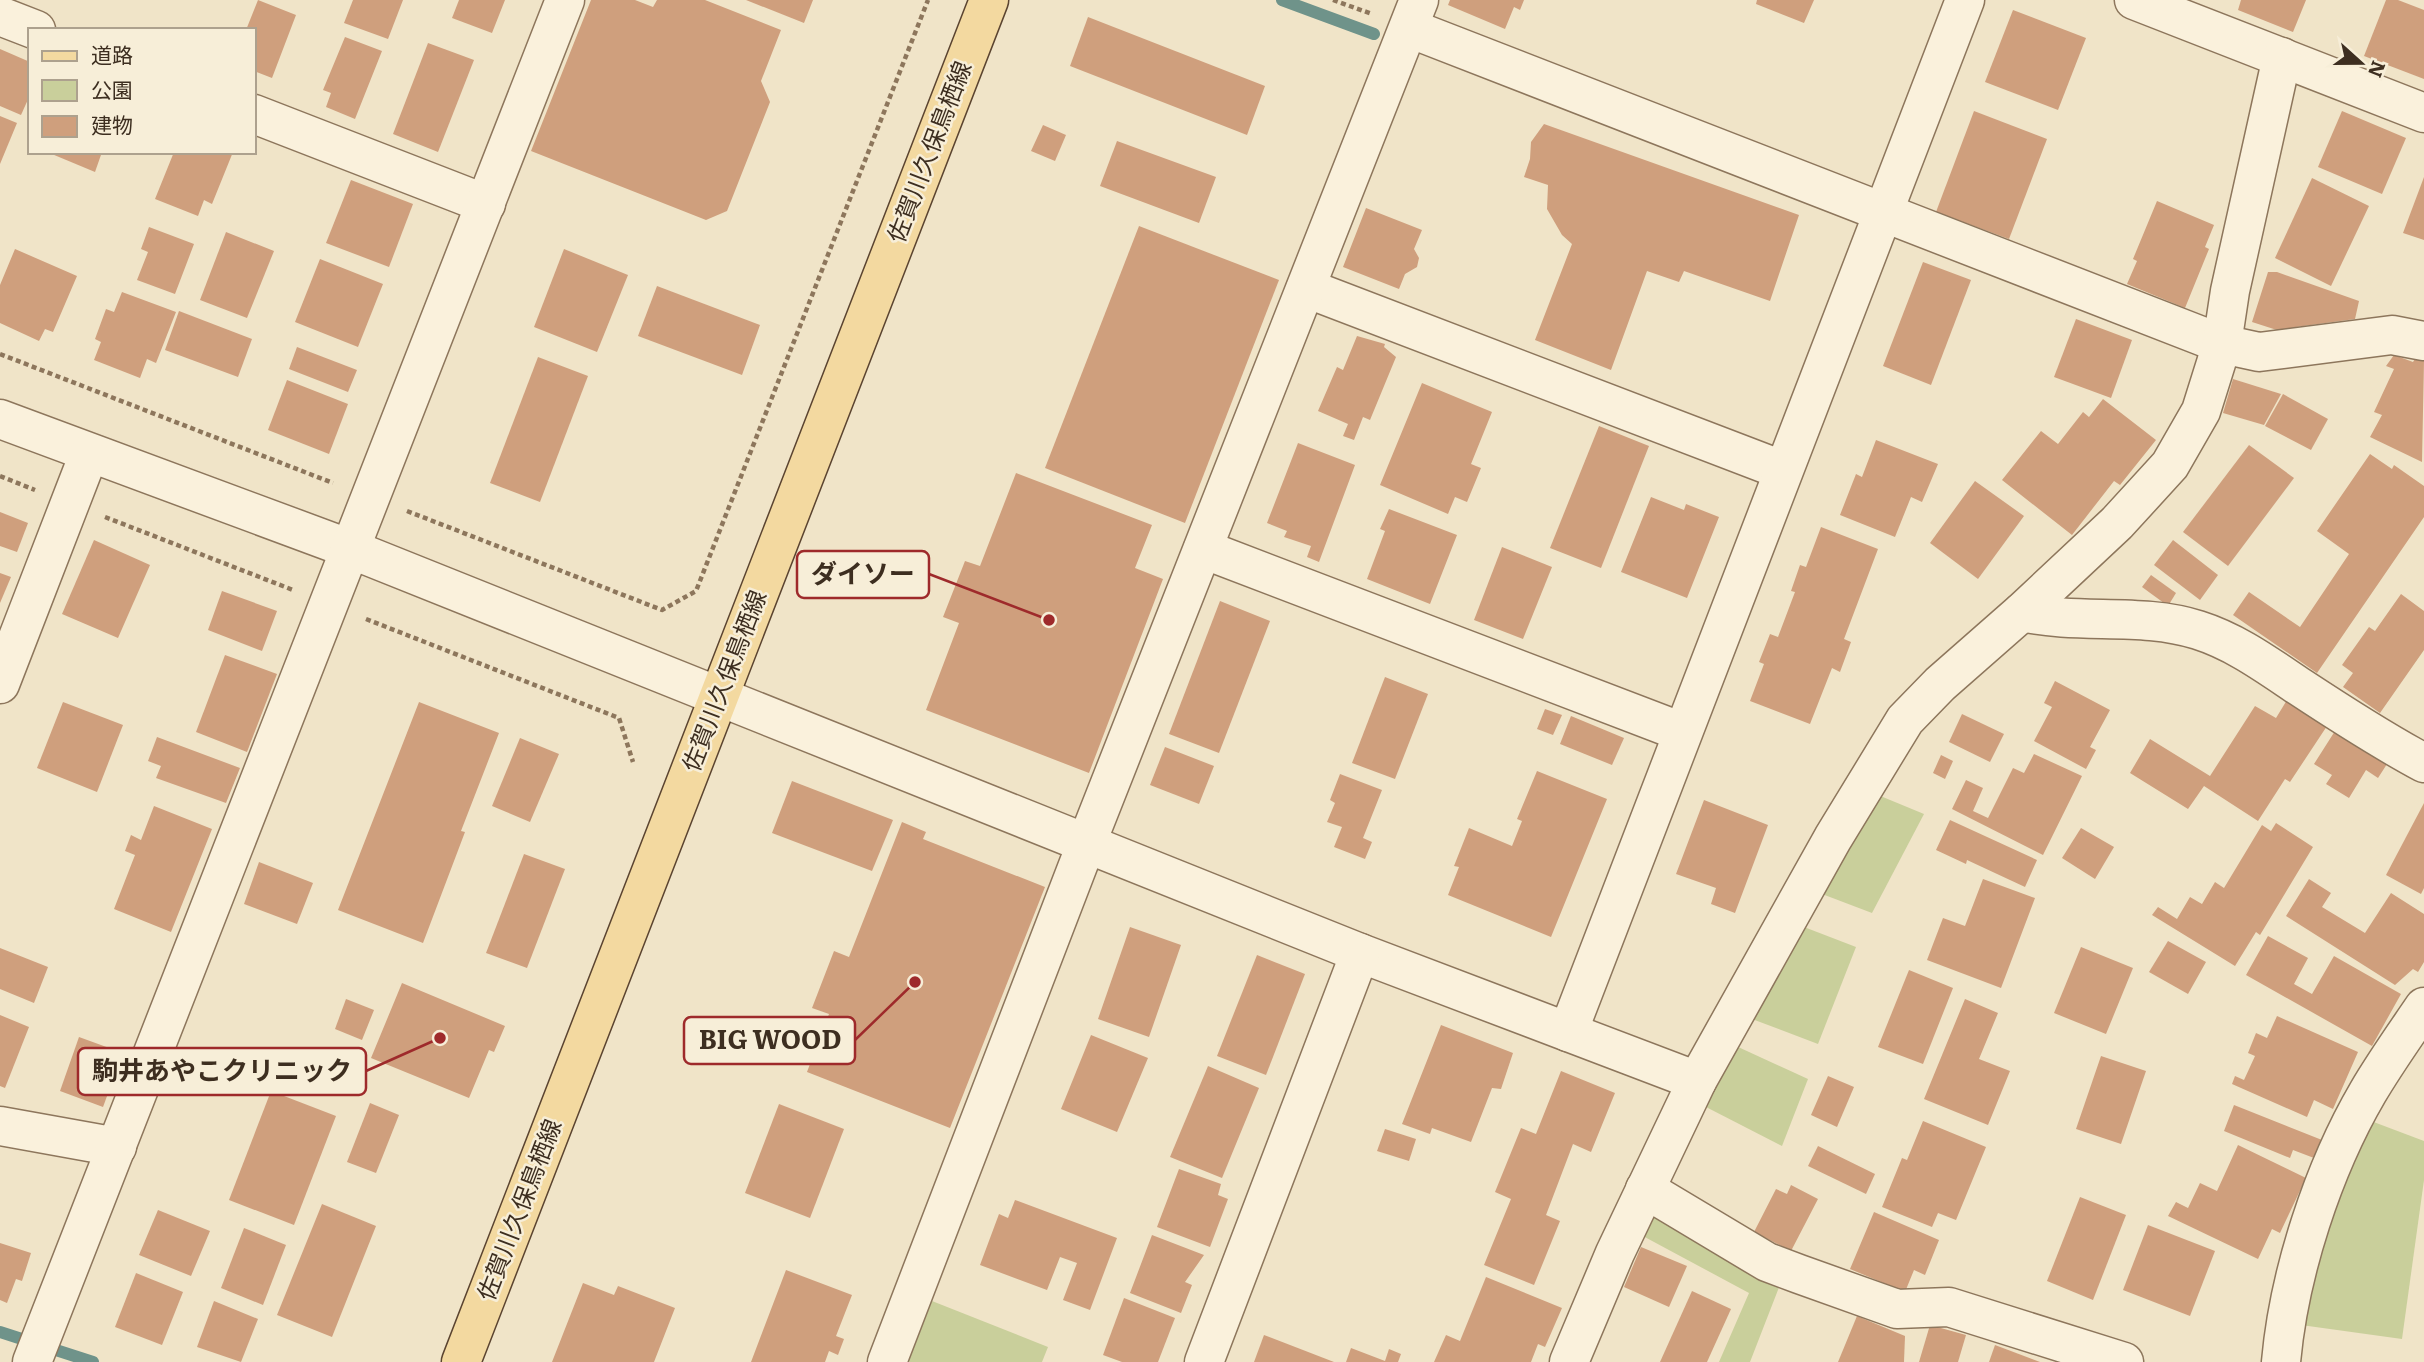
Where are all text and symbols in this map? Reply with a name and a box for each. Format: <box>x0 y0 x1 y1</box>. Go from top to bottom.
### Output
legend <box>28 28 256 154</box>
north arrow <box>2326 28 2396 98</box>
text: 道路 <box>91 38 133 69</box>
street label: 佐賀川久保鳥栖線 <box>877 55 978 247</box>
text: N <box>2362 57 2394 82</box>
text: 公園 <box>91 73 133 104</box>
text: 建物 <box>91 108 133 139</box>
callout: ダイソー <box>797 551 929 598</box>
text: ダイソー <box>811 552 915 591</box>
street label: 佐賀川久保鳥栖線 <box>672 584 773 776</box>
callout: BIG WOOD <box>684 1017 855 1064</box>
text: BIG WOOD <box>699 1018 841 1057</box>
callout: 駒井あやこクリニック <box>78 1048 366 1095</box>
text: 駒井あやこクリニック <box>92 1049 352 1088</box>
street label: 佐賀川久保鳥栖線 <box>467 1113 568 1305</box>

